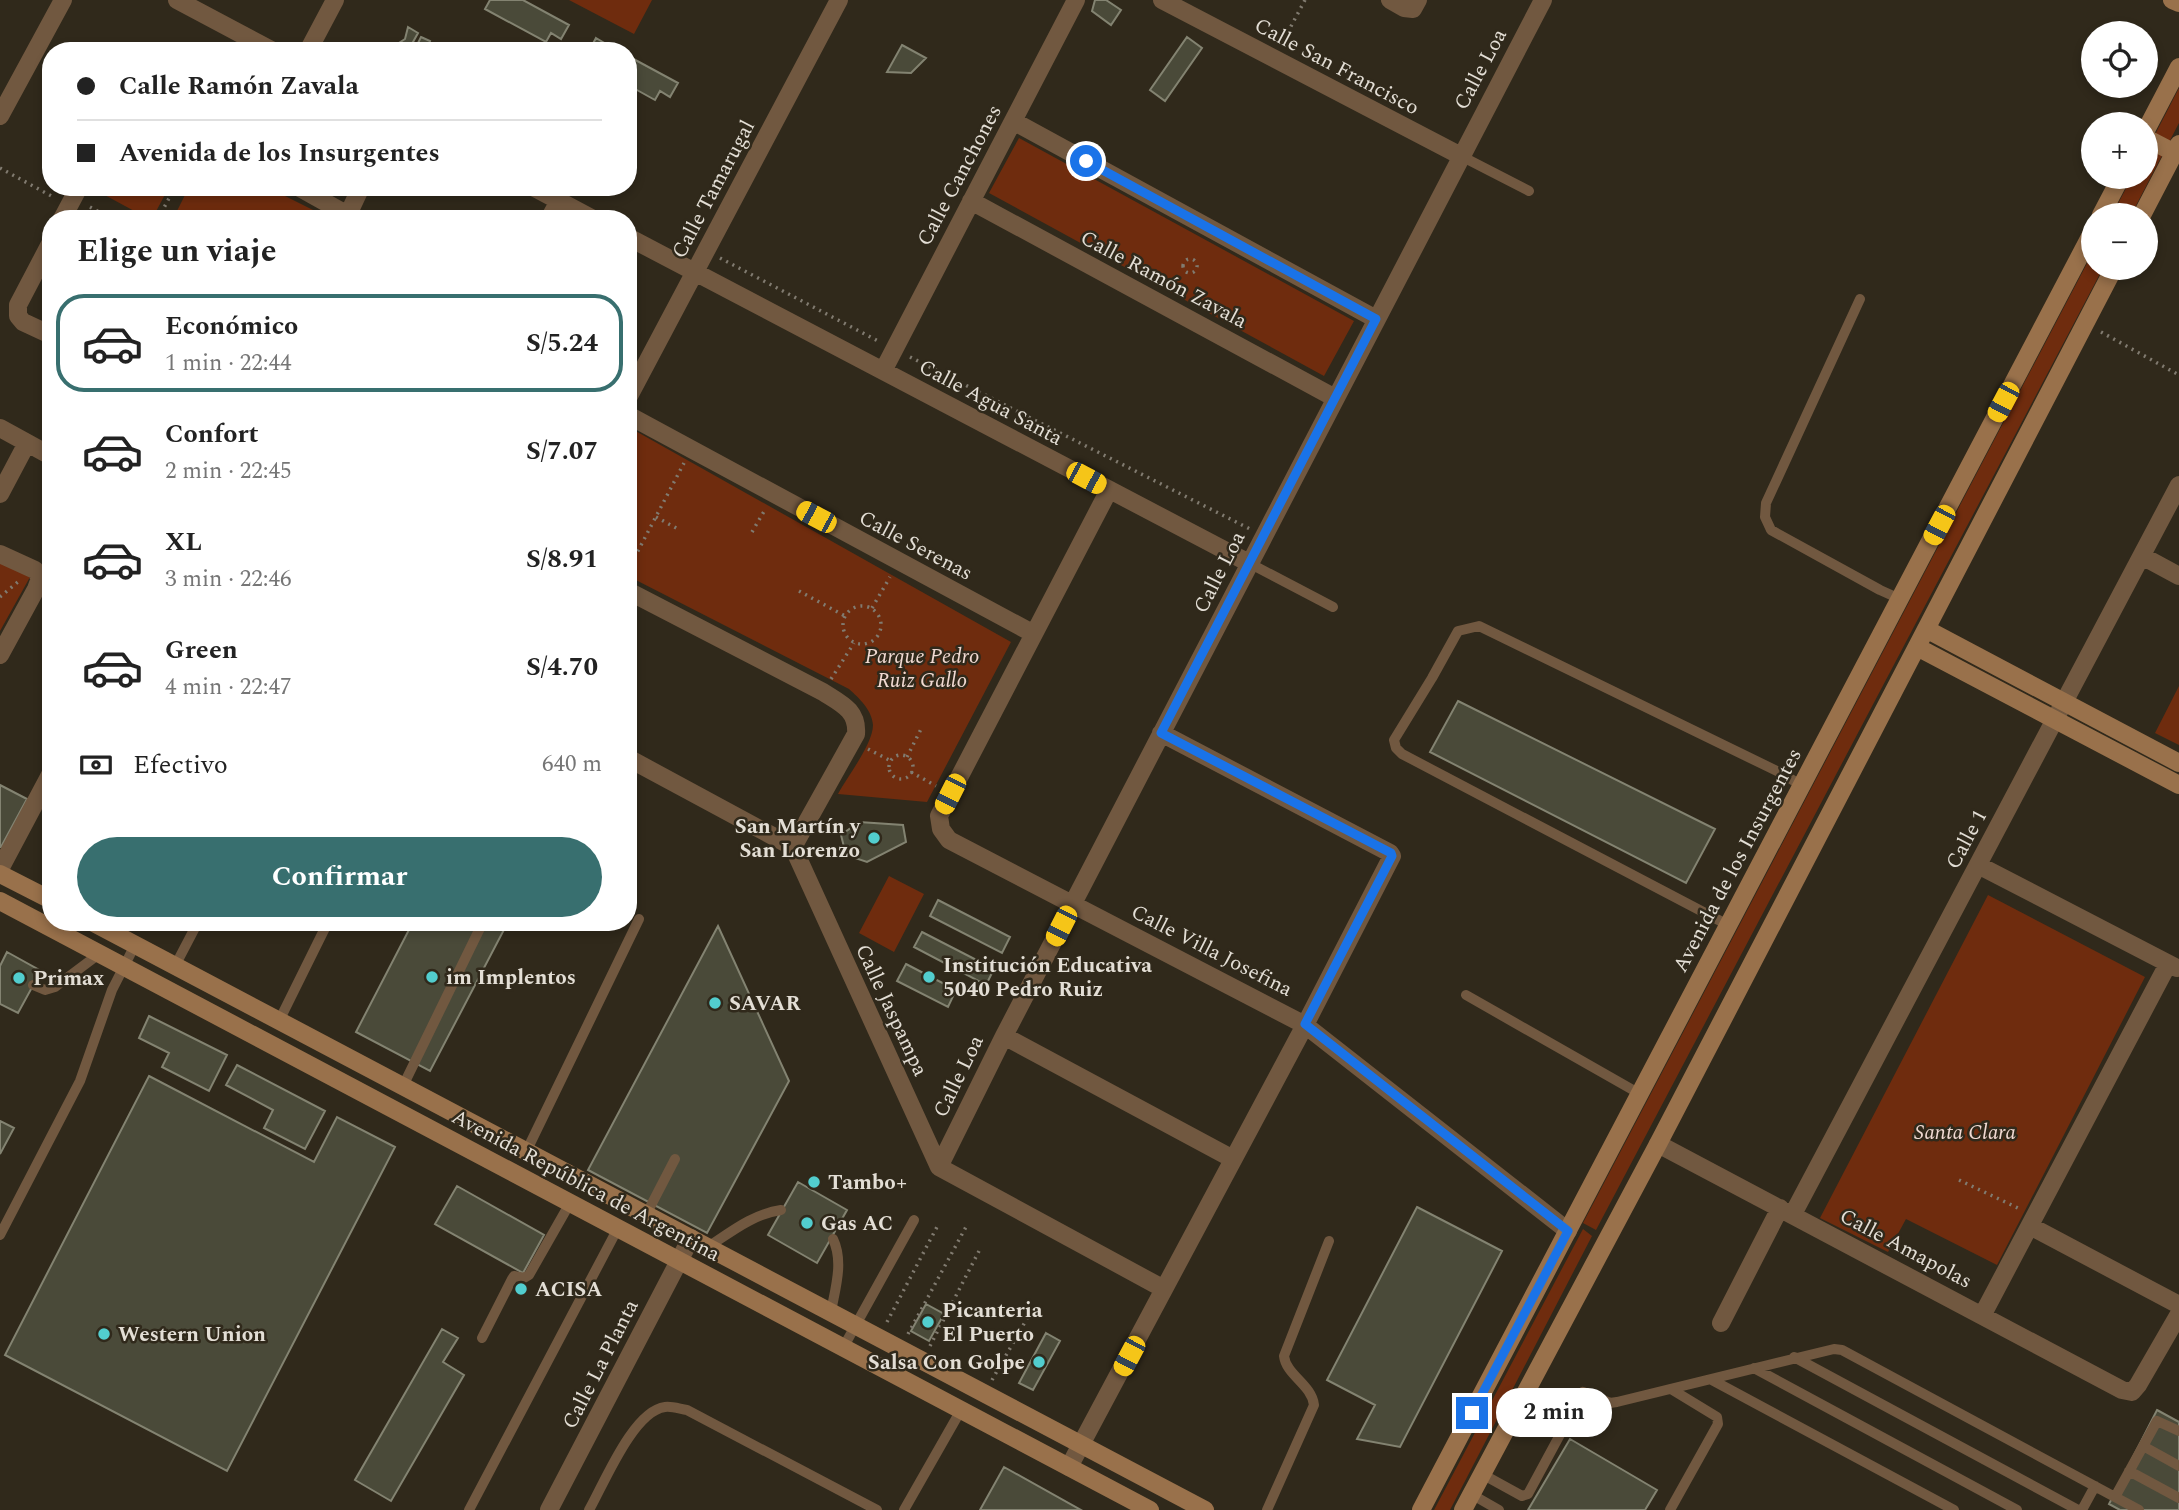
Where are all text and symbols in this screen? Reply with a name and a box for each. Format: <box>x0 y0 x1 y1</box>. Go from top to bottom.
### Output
street label: Calle San Francisco <box>1248 10 1425 124</box>
map controls <box>2081 21 2158 280</box>
button: locate <box>2081 21 2158 98</box>
street label: Calle Loa <box>1446 22 1516 116</box>
text: Calle Ramón Zavala <box>119 66 359 106</box>
street label: Calle Canchones <box>909 99 1011 252</box>
button: + <box>2081 112 2158 189</box>
street label: Calle Tamarugal <box>664 115 764 264</box>
text: Avenida de los Insurgentes <box>119 133 440 173</box>
route start <box>1070 145 1102 177</box>
button: − <box>2081 203 2158 280</box>
street label: Calle Ramón Zavala <box>1074 222 1253 338</box>
text: Elige un viaje <box>77 227 277 276</box>
text: Económico <box>165 306 298 346</box>
icon: car <box>81 312 144 375</box>
text: S/5.24 <box>526 323 598 363</box>
text: 1 min · 22:44 <box>165 346 292 381</box>
street label: Calle Agua Santa <box>913 351 1069 455</box>
car <box>1984 379 2023 425</box>
text: Confort <box>165 414 259 454</box>
icon: car <box>81 420 144 483</box>
text: S/7.07 <box>526 431 598 471</box>
text: 2 min · 22:45 <box>165 454 292 489</box>
car <box>1063 459 1110 497</box>
car <box>793 498 840 536</box>
street label: Calle Serenas <box>853 502 978 589</box>
car <box>1920 502 1959 548</box>
text: XL <box>165 522 202 562</box>
street label: Calle Loa <box>1186 525 1254 619</box>
icon: car <box>81 528 144 591</box>
text: S/8.91 <box>526 539 598 579</box>
text: 3 min · 22:46 <box>165 562 292 597</box>
text: Green <box>165 630 238 670</box>
icon: car <box>81 636 144 699</box>
park label: Parque Pedro Ruiz Gallo <box>865 641 979 697</box>
text: S/4.70 <box>526 647 598 687</box>
text: 4 min · 22:47 <box>165 670 292 705</box>
street label: Avenida de los Insurgentes <box>1665 743 1811 978</box>
text: Efectivo <box>133 745 228 785</box>
icon: cash <box>77 746 115 784</box>
text: 640 m <box>542 747 602 782</box>
car <box>932 771 969 817</box>
street label: Calle 1 <box>1938 804 1996 875</box>
place label: San Martín y San Lorenzo <box>735 811 861 867</box>
marker: San Martín y San Lorenzo <box>866 830 882 846</box>
button: Confirmar <box>77 837 602 917</box>
street label: Calle Villa Josefina <box>1125 896 1299 1006</box>
car <box>1043 903 1080 949</box>
street label: Calle Jaspampa <box>846 939 936 1083</box>
place label: Institución Educativa 5040 Pedro Ruiz <box>943 950 1152 1006</box>
place label: im Implentos <box>446 962 576 994</box>
place label: Primax <box>33 963 105 995</box>
marker: im Implentos <box>424 969 440 985</box>
marker: Institución Educativa 5040 Pedro Ruiz <box>921 969 937 985</box>
marker: Primax <box>11 970 27 986</box>
place label: SAVAR <box>729 988 801 1020</box>
marker: SAVAR <box>707 995 723 1011</box>
street label: Calle Loa <box>925 1029 993 1123</box>
street label: Avenida República de Argentina <box>445 1101 726 1271</box>
park label: Santa Clara <box>1914 1117 2016 1149</box>
place label: Tambo+ <box>828 1167 907 1199</box>
marker: Tambo+ <box>806 1174 822 1190</box>
street label: Calle Amapolas <box>1834 1200 1978 1297</box>
place label: Gas AC <box>821 1208 893 1240</box>
marker: Gas AC <box>799 1215 815 1231</box>
place label: ACISA <box>535 1274 602 1306</box>
marker: ACISA <box>513 1281 529 1297</box>
street label: Calle La Planta <box>554 1293 648 1435</box>
place label: Picanteria El Puerto <box>942 1295 1043 1351</box>
marker: Picanteria El Puerto <box>920 1314 936 1330</box>
place label: Western Union <box>118 1319 266 1351</box>
marker: Western Union <box>96 1326 112 1342</box>
car <box>1110 1333 1149 1379</box>
place label: Salsa Con Golpe <box>868 1347 1025 1379</box>
marker: Salsa Con Golpe <box>1031 1354 1047 1370</box>
callout: 2 min <box>1496 1388 1612 1438</box>
text: 2 min <box>1523 1395 1585 1430</box>
route end <box>1456 1397 1488 1429</box>

